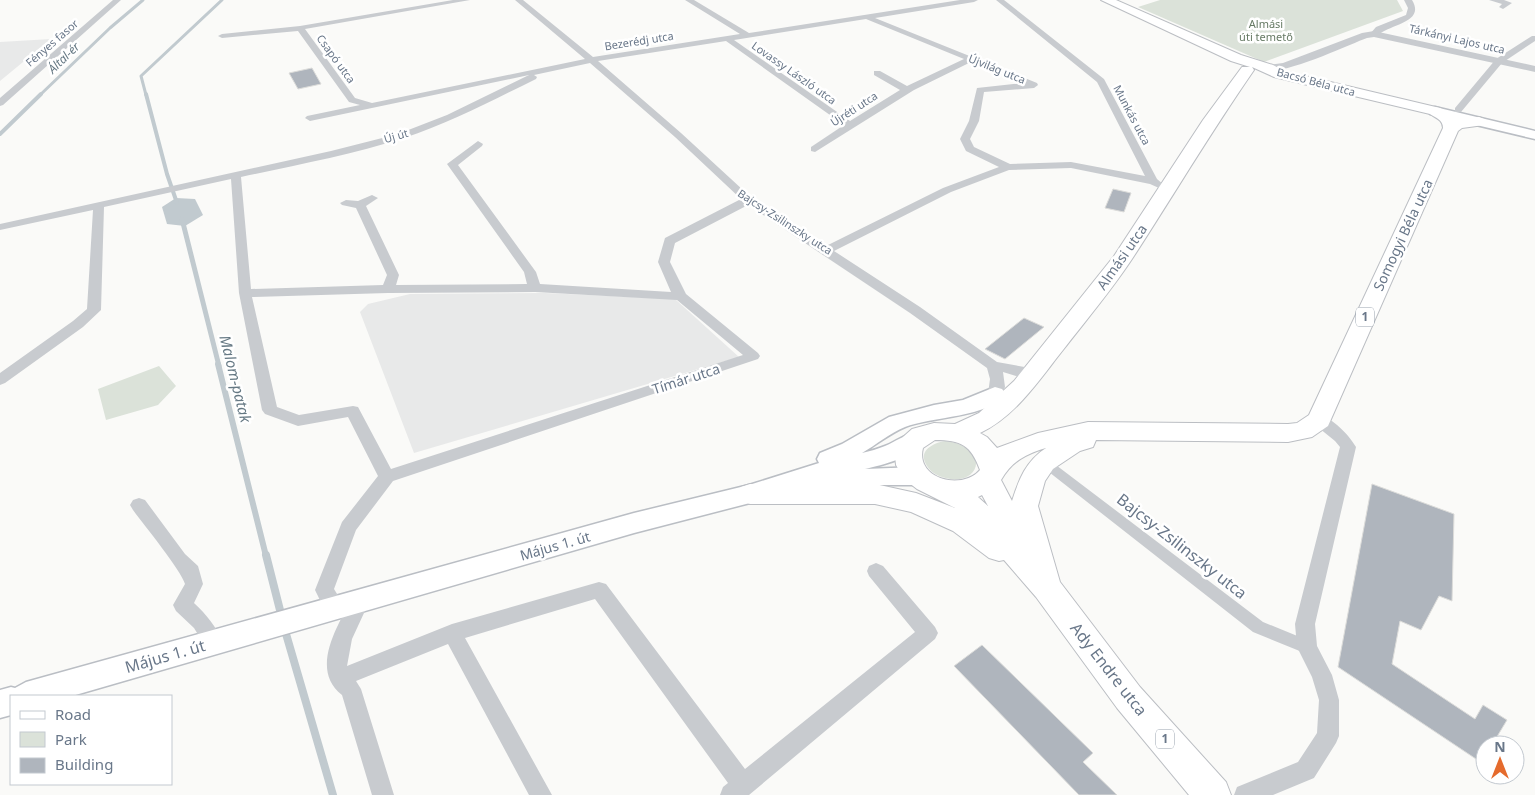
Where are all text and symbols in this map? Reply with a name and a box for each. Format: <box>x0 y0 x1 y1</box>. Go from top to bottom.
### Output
street label: Fényes fasor <box>22 15 81 70</box>
park label: Almási úti temető <box>1239 16 1293 44</box>
street label: Tárkányi Lajos utca <box>1408 20 1506 57</box>
street label: Bezerédj utca <box>603 28 675 53</box>
street label: Csapó utca <box>314 31 359 86</box>
water label: Által-ér <box>43 37 84 78</box>
street label: Lovassy László utca <box>749 38 840 107</box>
street label: Újvilág utca <box>966 50 1028 87</box>
street label: Bacsó Béla utca <box>1275 64 1357 99</box>
street label: Munkás utca <box>1110 82 1155 147</box>
street label: Újréti utca <box>827 88 880 129</box>
street label: Új út <box>382 125 410 146</box>
street label: Somogyi Béla utca <box>1368 176 1437 294</box>
street label: Bajcsy-Zsilinszky utca <box>735 185 835 258</box>
street label: Almási utca <box>1092 220 1151 293</box>
road number: 1 <box>1356 308 1374 326</box>
water label: Malom-patak <box>215 333 257 425</box>
street label: Tímár utca <box>650 359 722 398</box>
street label: Bajcsy-Zsilinszky utca <box>1112 488 1252 604</box>
street label: Május 1. út <box>518 526 592 565</box>
street label: Ady Endre utca <box>1066 618 1152 720</box>
street label: Május 1. út <box>122 634 208 678</box>
legend <box>10 695 172 785</box>
text: Road <box>55 704 91 724</box>
text: Park <box>55 729 87 749</box>
road number: 1 <box>1156 730 1174 749</box>
north arrow <box>1475 735 1525 785</box>
text: N <box>1494 737 1506 756</box>
text: Building <box>55 754 113 774</box>

